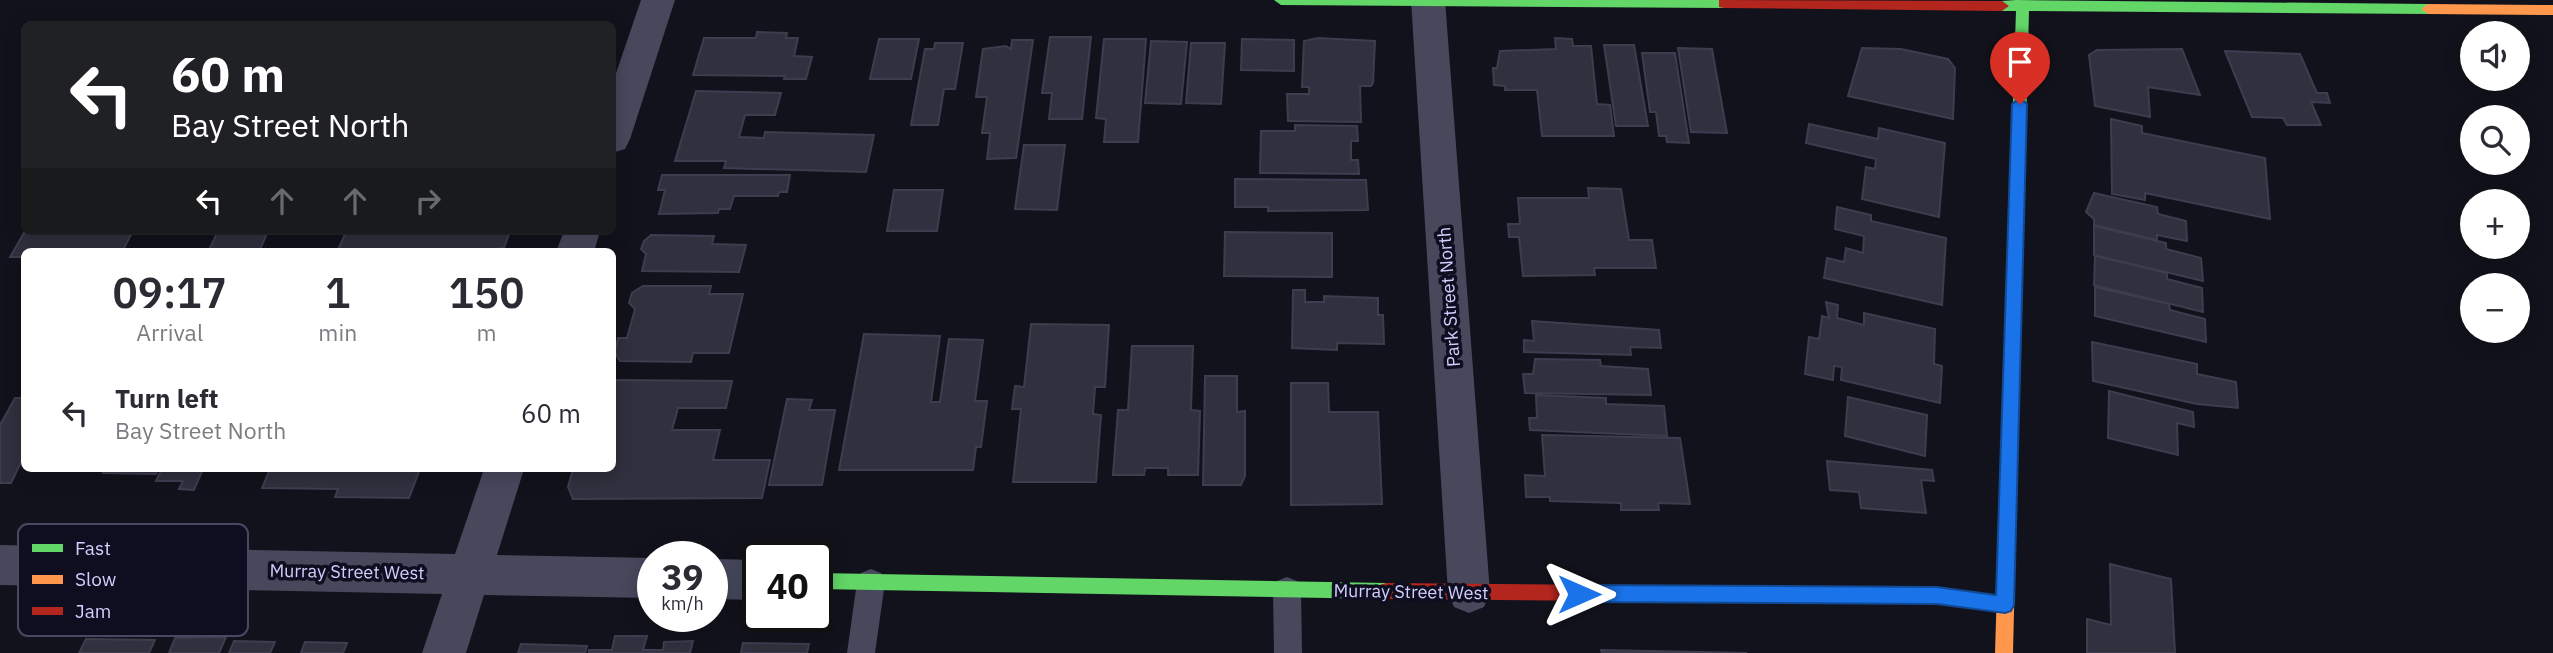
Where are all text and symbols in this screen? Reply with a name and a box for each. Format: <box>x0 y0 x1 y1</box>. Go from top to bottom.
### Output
map controls <box>2460 21 2530 343</box>
button: sound <box>2460 21 2530 91</box>
pin <box>1990 32 2050 104</box>
text: 60 m <box>171 42 285 105</box>
icon: arrive <box>2001 43 2039 81</box>
icon: left <box>56 49 147 140</box>
text: Bay Street North <box>171 104 410 146</box>
button: search <box>2460 105 2530 175</box>
icon: left <box>190 182 228 220</box>
icon: ahead <box>263 182 301 220</box>
icon: ahead <box>336 182 374 220</box>
icon: right <box>409 182 447 220</box>
button: + <box>2460 189 2530 259</box>
street label: Park Street North <box>1432 226 1465 368</box>
text: 09:17 <box>113 265 227 320</box>
text: 1 <box>325 265 350 320</box>
text: 150 <box>449 265 524 320</box>
button: − <box>2460 273 2530 343</box>
text: Arrival <box>136 317 203 347</box>
text: min <box>318 317 357 347</box>
text: m <box>477 317 497 347</box>
text: Turn left <box>115 381 218 415</box>
icon: left <box>56 394 94 432</box>
text: 60 m <box>521 396 581 430</box>
text: Bay Street North <box>115 415 286 445</box>
legend <box>18 524 248 636</box>
text: Fast <box>75 536 111 560</box>
speed limit sign: 40 <box>742 541 833 632</box>
text: 39 <box>661 554 704 600</box>
position arrow <box>1542 557 1616 631</box>
street label: Murray Street West <box>269 559 425 584</box>
text: Slow <box>75 567 116 591</box>
street label: Murray Street West <box>1333 579 1489 604</box>
text: km/h <box>661 592 704 615</box>
text: Jam <box>75 599 111 623</box>

